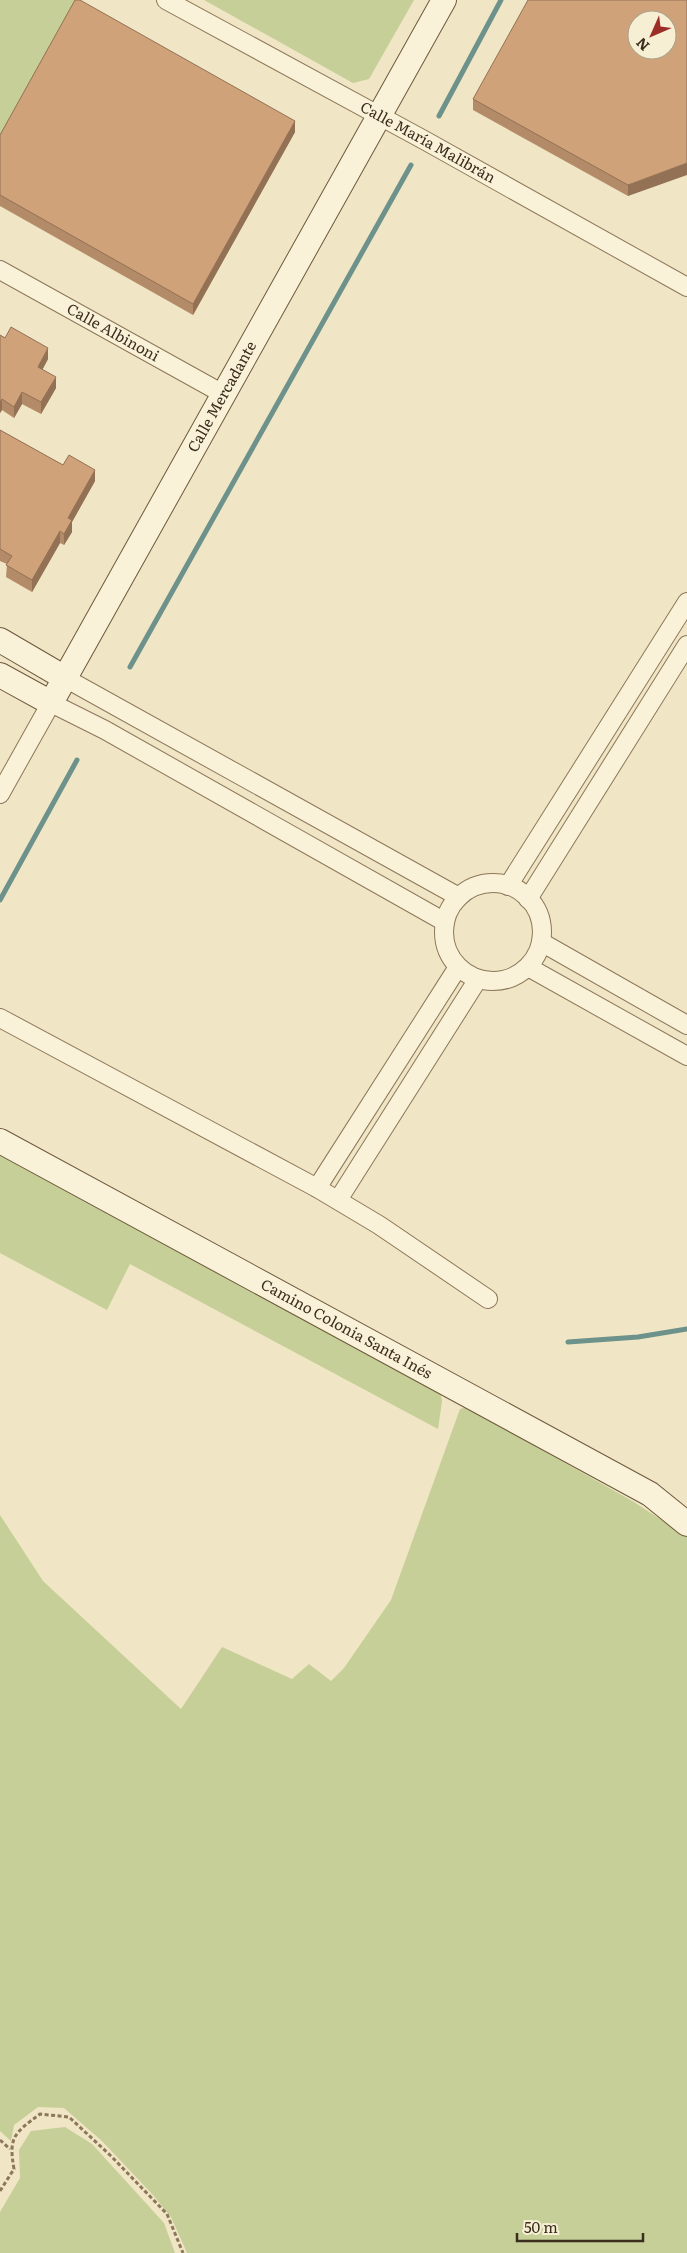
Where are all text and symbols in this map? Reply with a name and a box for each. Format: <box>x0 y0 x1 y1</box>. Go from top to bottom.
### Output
north arrow <box>627 10 677 60</box>
text: N <box>631 33 653 56</box>
street label: Calle María Malibrán <box>357 95 500 188</box>
street label: Calle Albinoni <box>63 296 164 366</box>
street label: Calle Mercadante <box>180 336 261 456</box>
street label: Camino Colonia Santa Inés <box>257 1272 437 1384</box>
scale bar <box>517 2210 643 2242</box>
text: 50 m <box>524 2215 558 2238</box>

